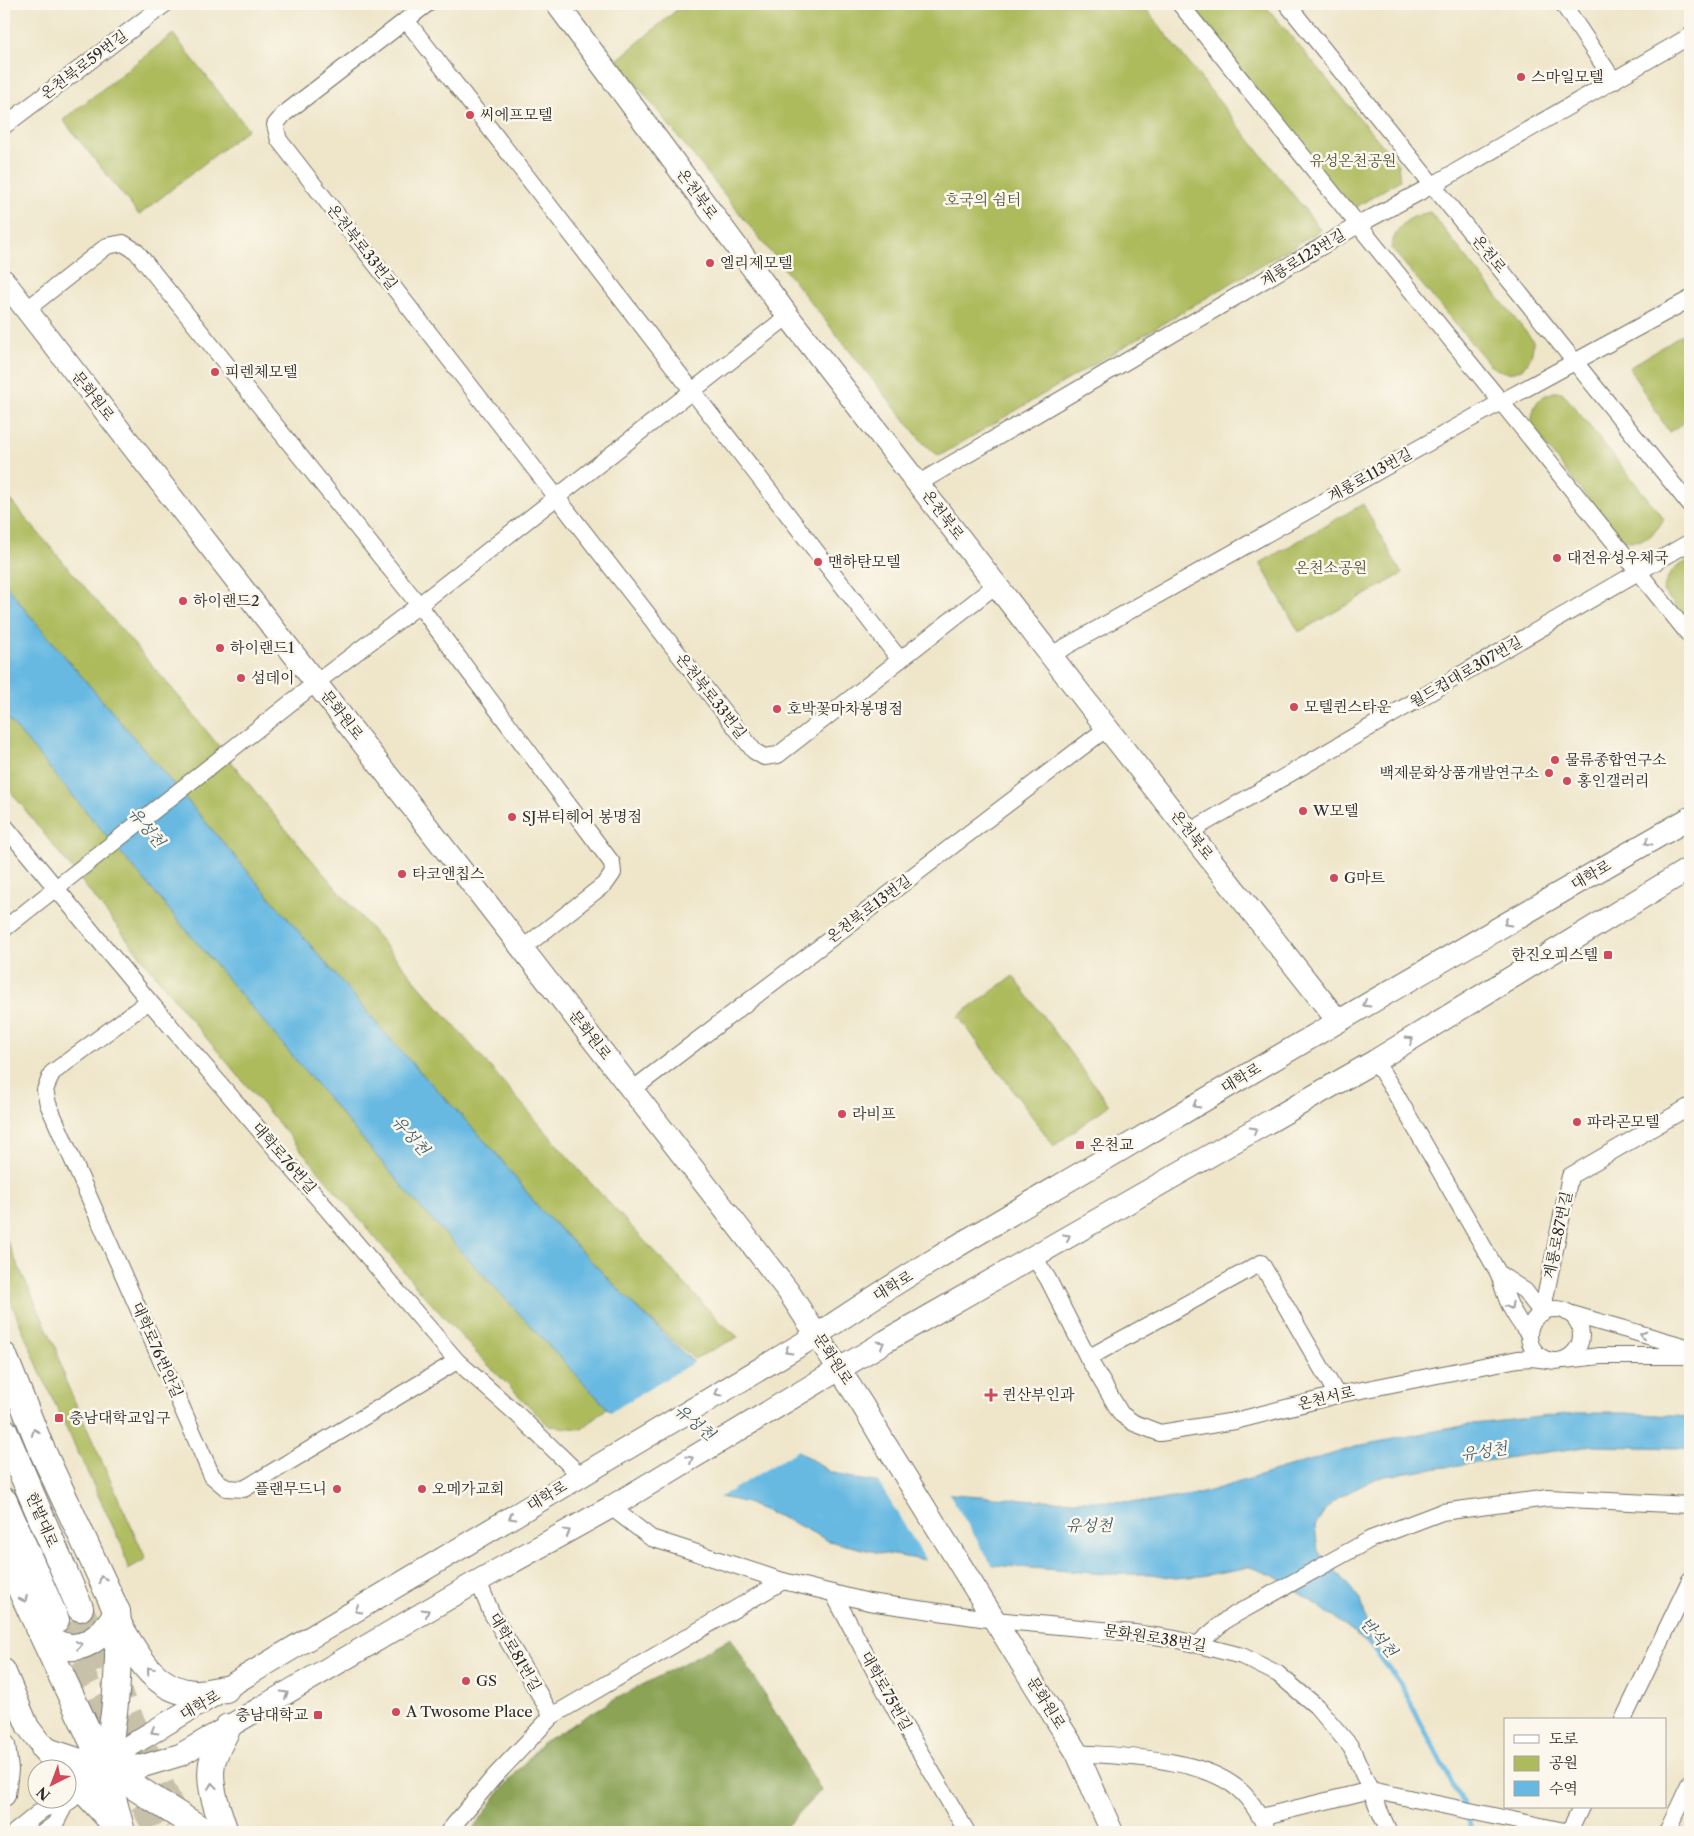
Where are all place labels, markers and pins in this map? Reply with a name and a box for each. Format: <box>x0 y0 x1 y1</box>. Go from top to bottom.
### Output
place label: 스마일모텔 <box>1531 67 1603 86</box>
marker: 스마일모텔 <box>1515 71 1527 83</box>
place label: 씨에프모텔 <box>480 105 552 124</box>
marker: 씨에프모텔 <box>464 109 476 121</box>
place label: 엘리제모텔 <box>720 253 792 272</box>
marker: 엘리제모텔 <box>704 257 716 269</box>
place label: 피렌체모텔 <box>225 362 297 381</box>
marker: 피렌체모텔 <box>209 366 221 378</box>
place label: 대전유성우체국 <box>1567 548 1669 567</box>
place label: 맨하탄모텔 <box>828 552 900 571</box>
marker: 대전유성우체국 <box>1551 552 1563 564</box>
marker: 맨하탄모텔 <box>812 556 824 568</box>
place label: 하이랜드2 <box>193 591 260 610</box>
marker: 하이랜드2 <box>177 595 189 607</box>
place label: 하이랜드1 <box>230 638 295 657</box>
marker: 하이랜드1 <box>214 642 226 654</box>
place label: 섬데이 <box>251 668 294 687</box>
marker: 섬데이 <box>235 672 247 684</box>
place label: 모텔퀸스타운 <box>1304 697 1391 716</box>
place label: 호박꽃마차봉명점 <box>787 699 903 718</box>
marker: 모텔퀸스타운 <box>1288 701 1300 713</box>
marker: 호박꽃마차봉명점 <box>771 703 783 715</box>
place label: 물류종합연구소 <box>1565 750 1667 769</box>
marker: 물류종합연구소 <box>1549 754 1561 766</box>
place label: 백제문화상품개발연구소 <box>1380 763 1539 782</box>
marker: 백제문화상품개발연구소 <box>1543 767 1555 779</box>
place label: 홍인갤러리 <box>1577 771 1649 790</box>
marker: 홍인갤러리 <box>1561 775 1573 787</box>
place label: W모텔 <box>1312 801 1358 820</box>
marker: W모텔 <box>1297 805 1309 817</box>
place label: SJ뷰티헤어 봉명점 <box>522 807 642 826</box>
marker: SJ뷰티헤어 봉명점 <box>506 811 518 823</box>
place label: 타코앤칩스 <box>412 864 485 883</box>
marker: 타코앤칩스 <box>396 868 408 880</box>
place label: G마트 <box>1344 868 1386 887</box>
marker: G마트 <box>1328 872 1340 884</box>
place label: 한진오피스텔 <box>1511 945 1598 964</box>
marker: 한진오피스텔 <box>1602 949 1614 961</box>
place label: 라비프 <box>852 1104 896 1123</box>
marker: 라비프 <box>836 1108 848 1120</box>
place label: 파라곤모텔 <box>1587 1112 1659 1131</box>
marker: 파라곤모텔 <box>1571 1116 1583 1128</box>
place label: 온천교 <box>1090 1135 1134 1154</box>
marker: 온천교 <box>1074 1139 1086 1151</box>
place label: 퀸산부인과 <box>1002 1385 1075 1404</box>
marker: 퀸산부인과 <box>984 1388 998 1402</box>
place label: 충남대학교입구 <box>69 1408 171 1427</box>
marker: 충남대학교입구 <box>53 1412 65 1424</box>
place label: 플랜무드니 <box>255 1479 327 1498</box>
place label: 오메가교회 <box>432 1479 504 1498</box>
marker: 플랜무드니 <box>331 1483 343 1495</box>
marker: 오메가교회 <box>416 1483 428 1495</box>
place label: GS <box>476 1671 497 1690</box>
marker: GS <box>460 1675 472 1687</box>
place label: A Twosome Place <box>405 1702 533 1721</box>
place label: 충남대학교 <box>236 1705 309 1724</box>
marker: A Twosome Place <box>390 1706 402 1718</box>
marker: 충남대학교 <box>312 1709 324 1721</box>

